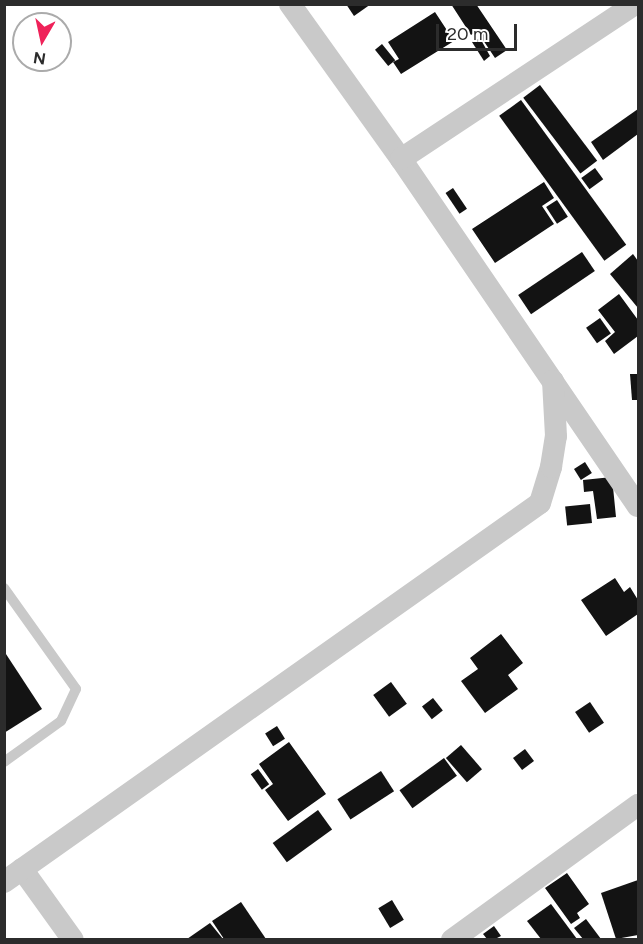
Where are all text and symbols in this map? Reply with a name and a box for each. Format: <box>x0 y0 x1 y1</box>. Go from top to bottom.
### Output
north arrow <box>12 12 72 72</box>
scale bar <box>439 12 520 50</box>
text: 20 m <box>447 23 488 45</box>
text: N <box>32 48 47 69</box>

